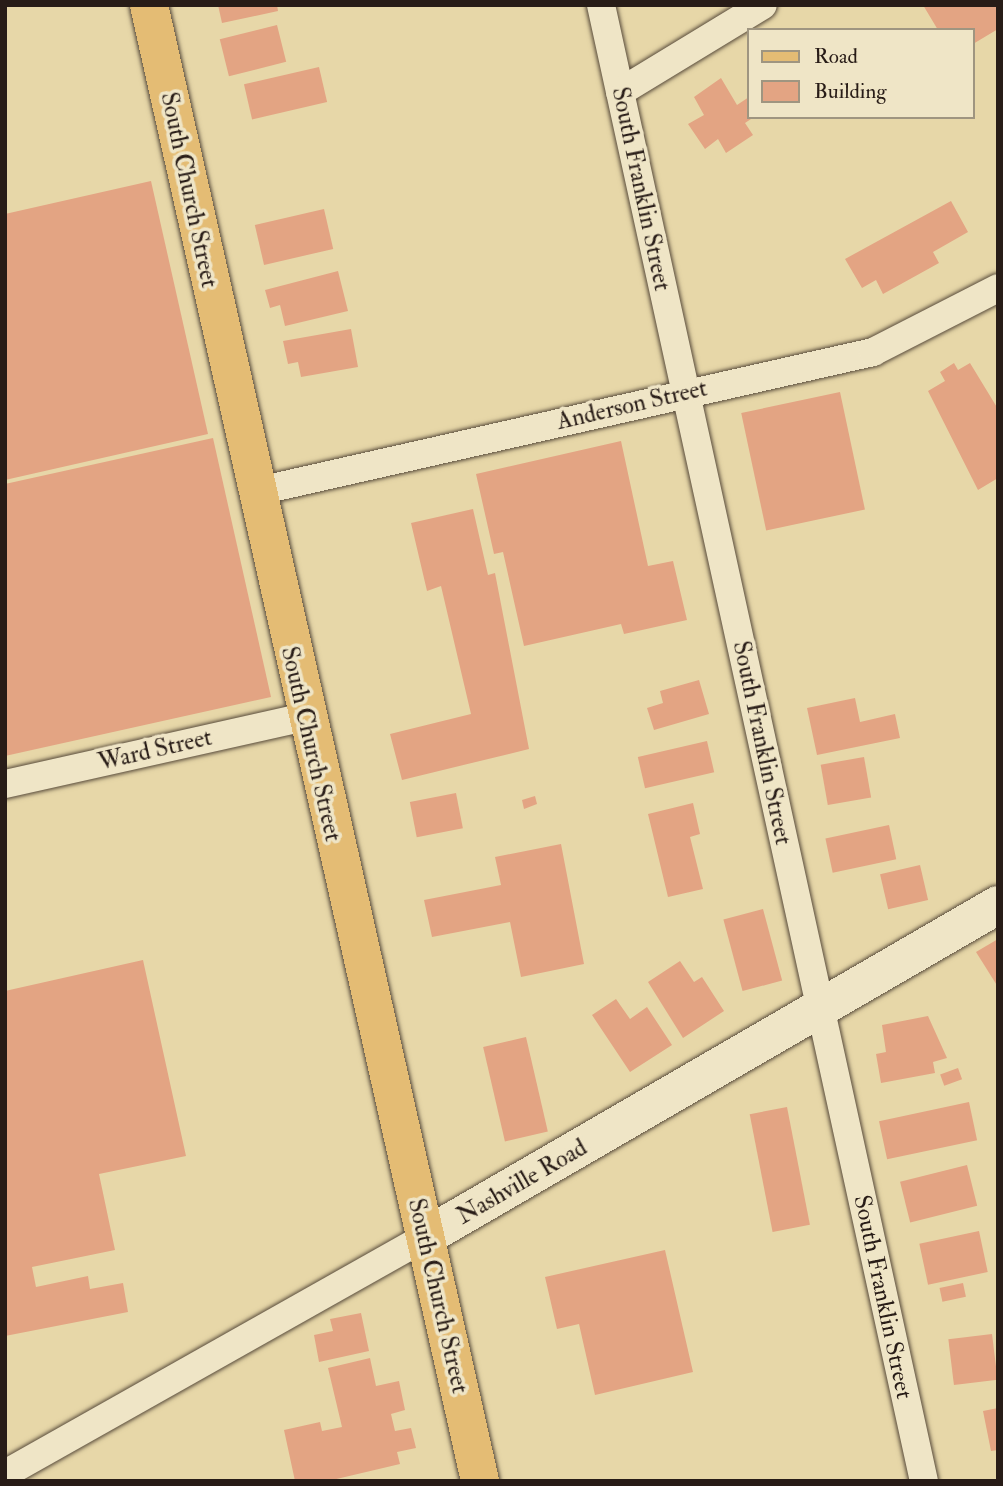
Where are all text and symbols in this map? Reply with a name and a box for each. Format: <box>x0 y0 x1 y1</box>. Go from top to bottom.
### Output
legend <box>748 28 975 119</box>
text: Road <box>814 43 858 70</box>
text: Building <box>814 78 887 105</box>
street label: South Franklin Street <box>605 84 677 294</box>
street label: South Church Street <box>154 90 224 290</box>
street label: Anderson Street <box>554 374 710 436</box>
street label: South Franklin Street <box>726 638 798 848</box>
street label: South Church Street <box>275 644 347 844</box>
street label: Ward Street <box>95 723 215 777</box>
street label: Nashville Road <box>452 1133 592 1231</box>
street label: South Franklin Street <box>847 1192 919 1402</box>
street label: South Church Street <box>402 1196 474 1396</box>

